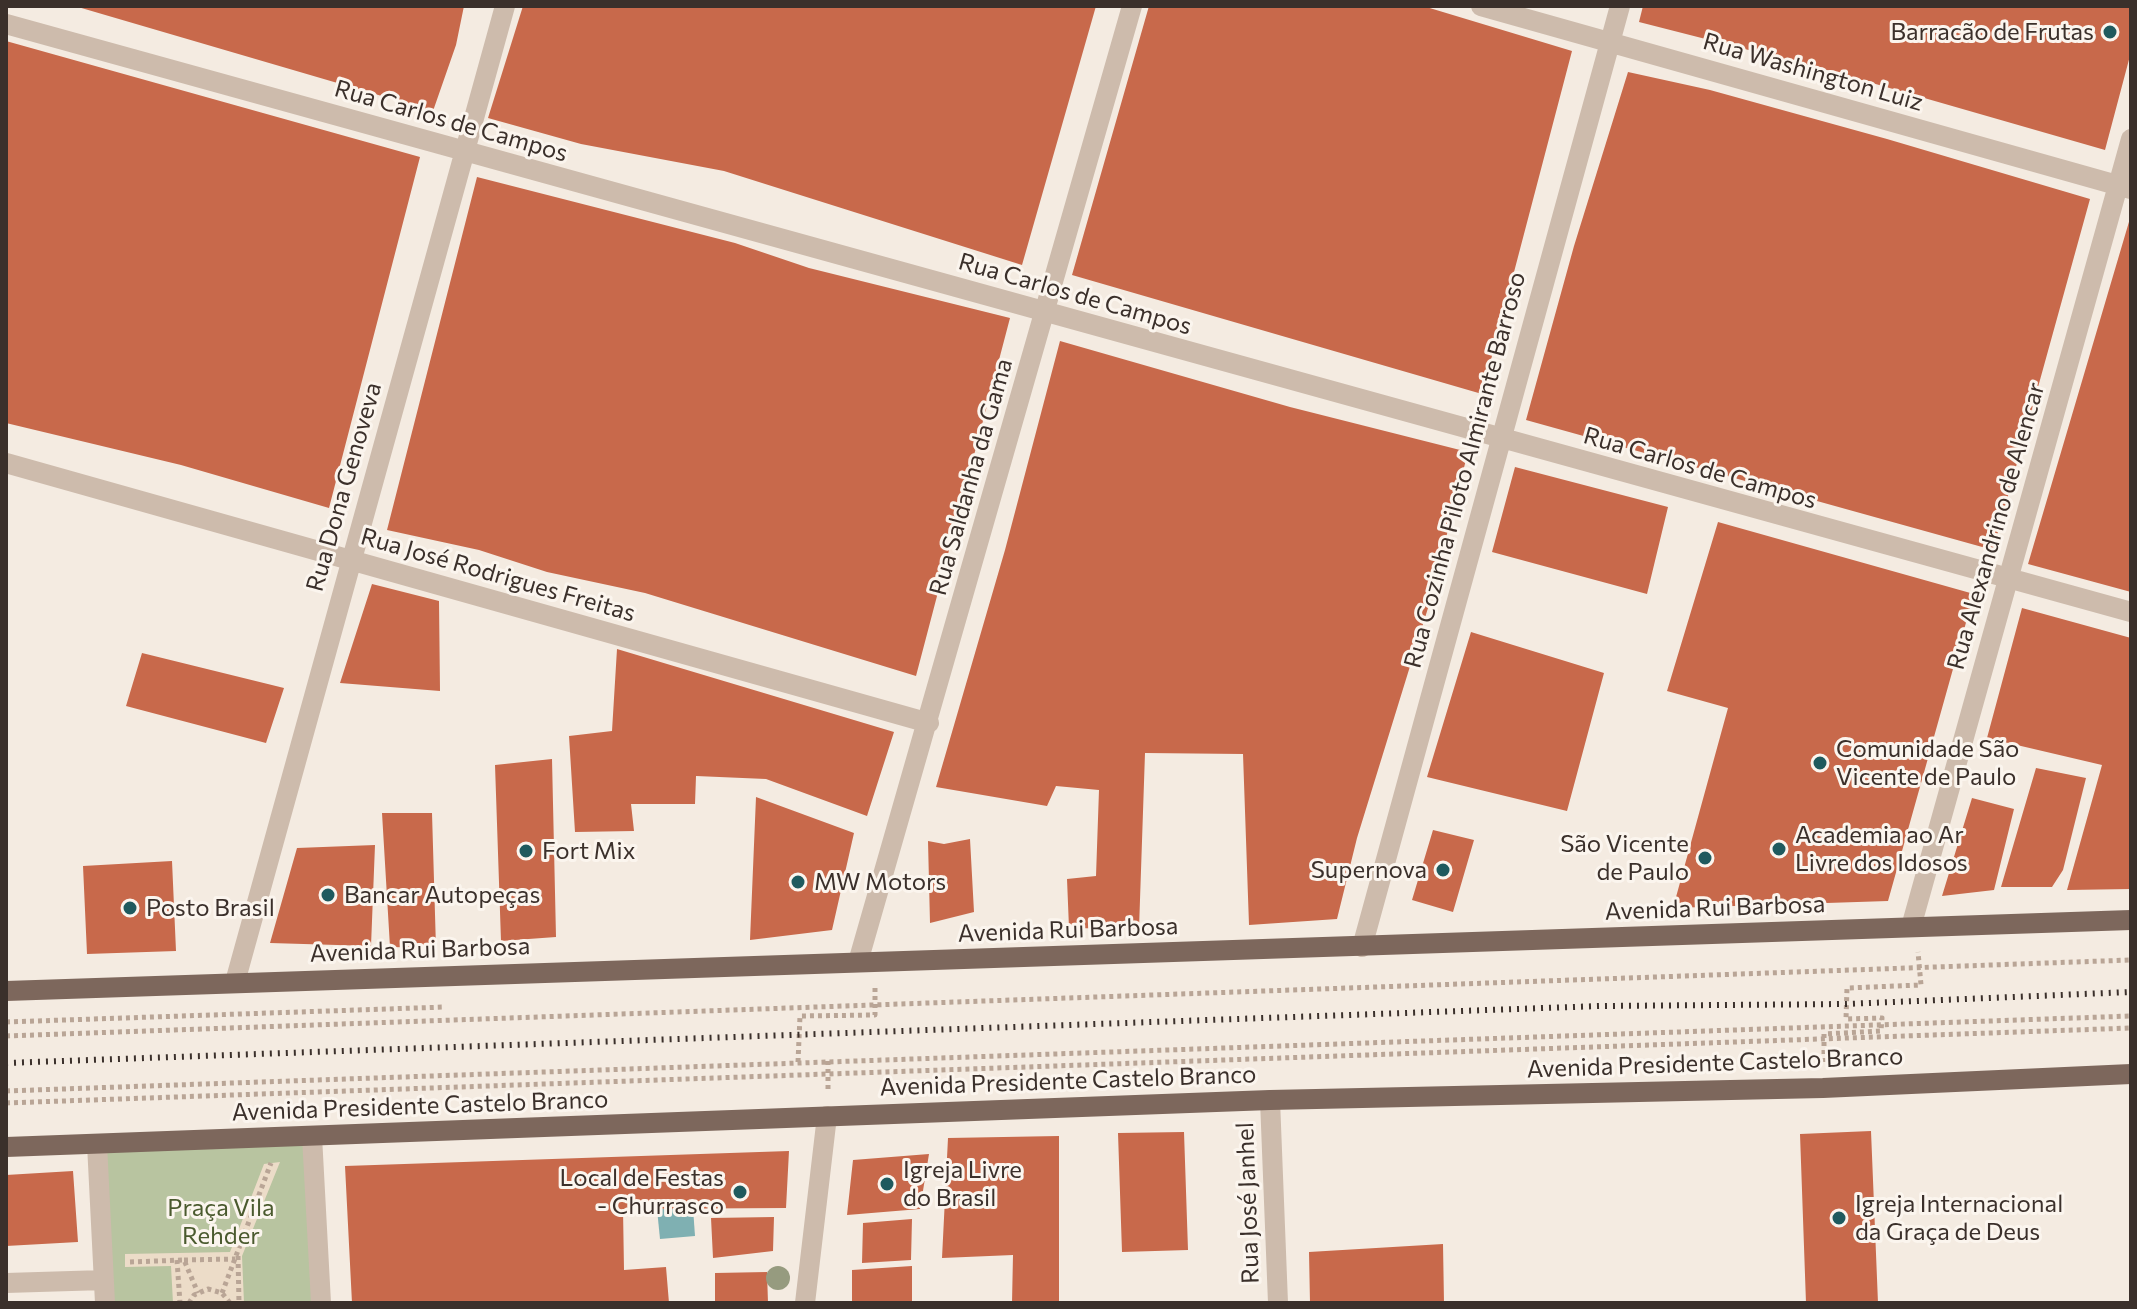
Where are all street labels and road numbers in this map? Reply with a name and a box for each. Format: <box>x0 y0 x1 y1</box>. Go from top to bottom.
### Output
street label: Rua Washington Luiz <box>1700 27 1926 117</box>
street label: Rua Carlos de Campos <box>331 74 571 168</box>
street label: Rua Carlos de Campos <box>955 247 1195 341</box>
street label: Rua Cozinha Piloto Almirante Barroso <box>1398 269 1532 671</box>
street label: Rua Saldanha da Gama <box>923 355 1019 599</box>
street label: Rua Dona Genoveva <box>300 379 388 595</box>
street label: Rua Alexandrino de Alencar <box>1941 379 2051 673</box>
street label: Rua Carlos de Campos <box>1580 421 1820 515</box>
street label: Rua José Rodrigues Freitas <box>357 522 639 628</box>
street label: Avenida Rui Barbosa <box>1604 890 1826 926</box>
street label: Avenida Rui Barbosa <box>957 912 1179 948</box>
street label: Avenida Rui Barbosa <box>309 932 531 968</box>
street label: Avenida Presidente Castelo Branco <box>1526 1042 1904 1084</box>
street label: Avenida Presidente Castelo Branco <box>879 1060 1257 1102</box>
street label: Avenida Presidente Castelo Branco <box>231 1085 609 1127</box>
street label: Rua José Janhel <box>1231 1122 1265 1284</box>

